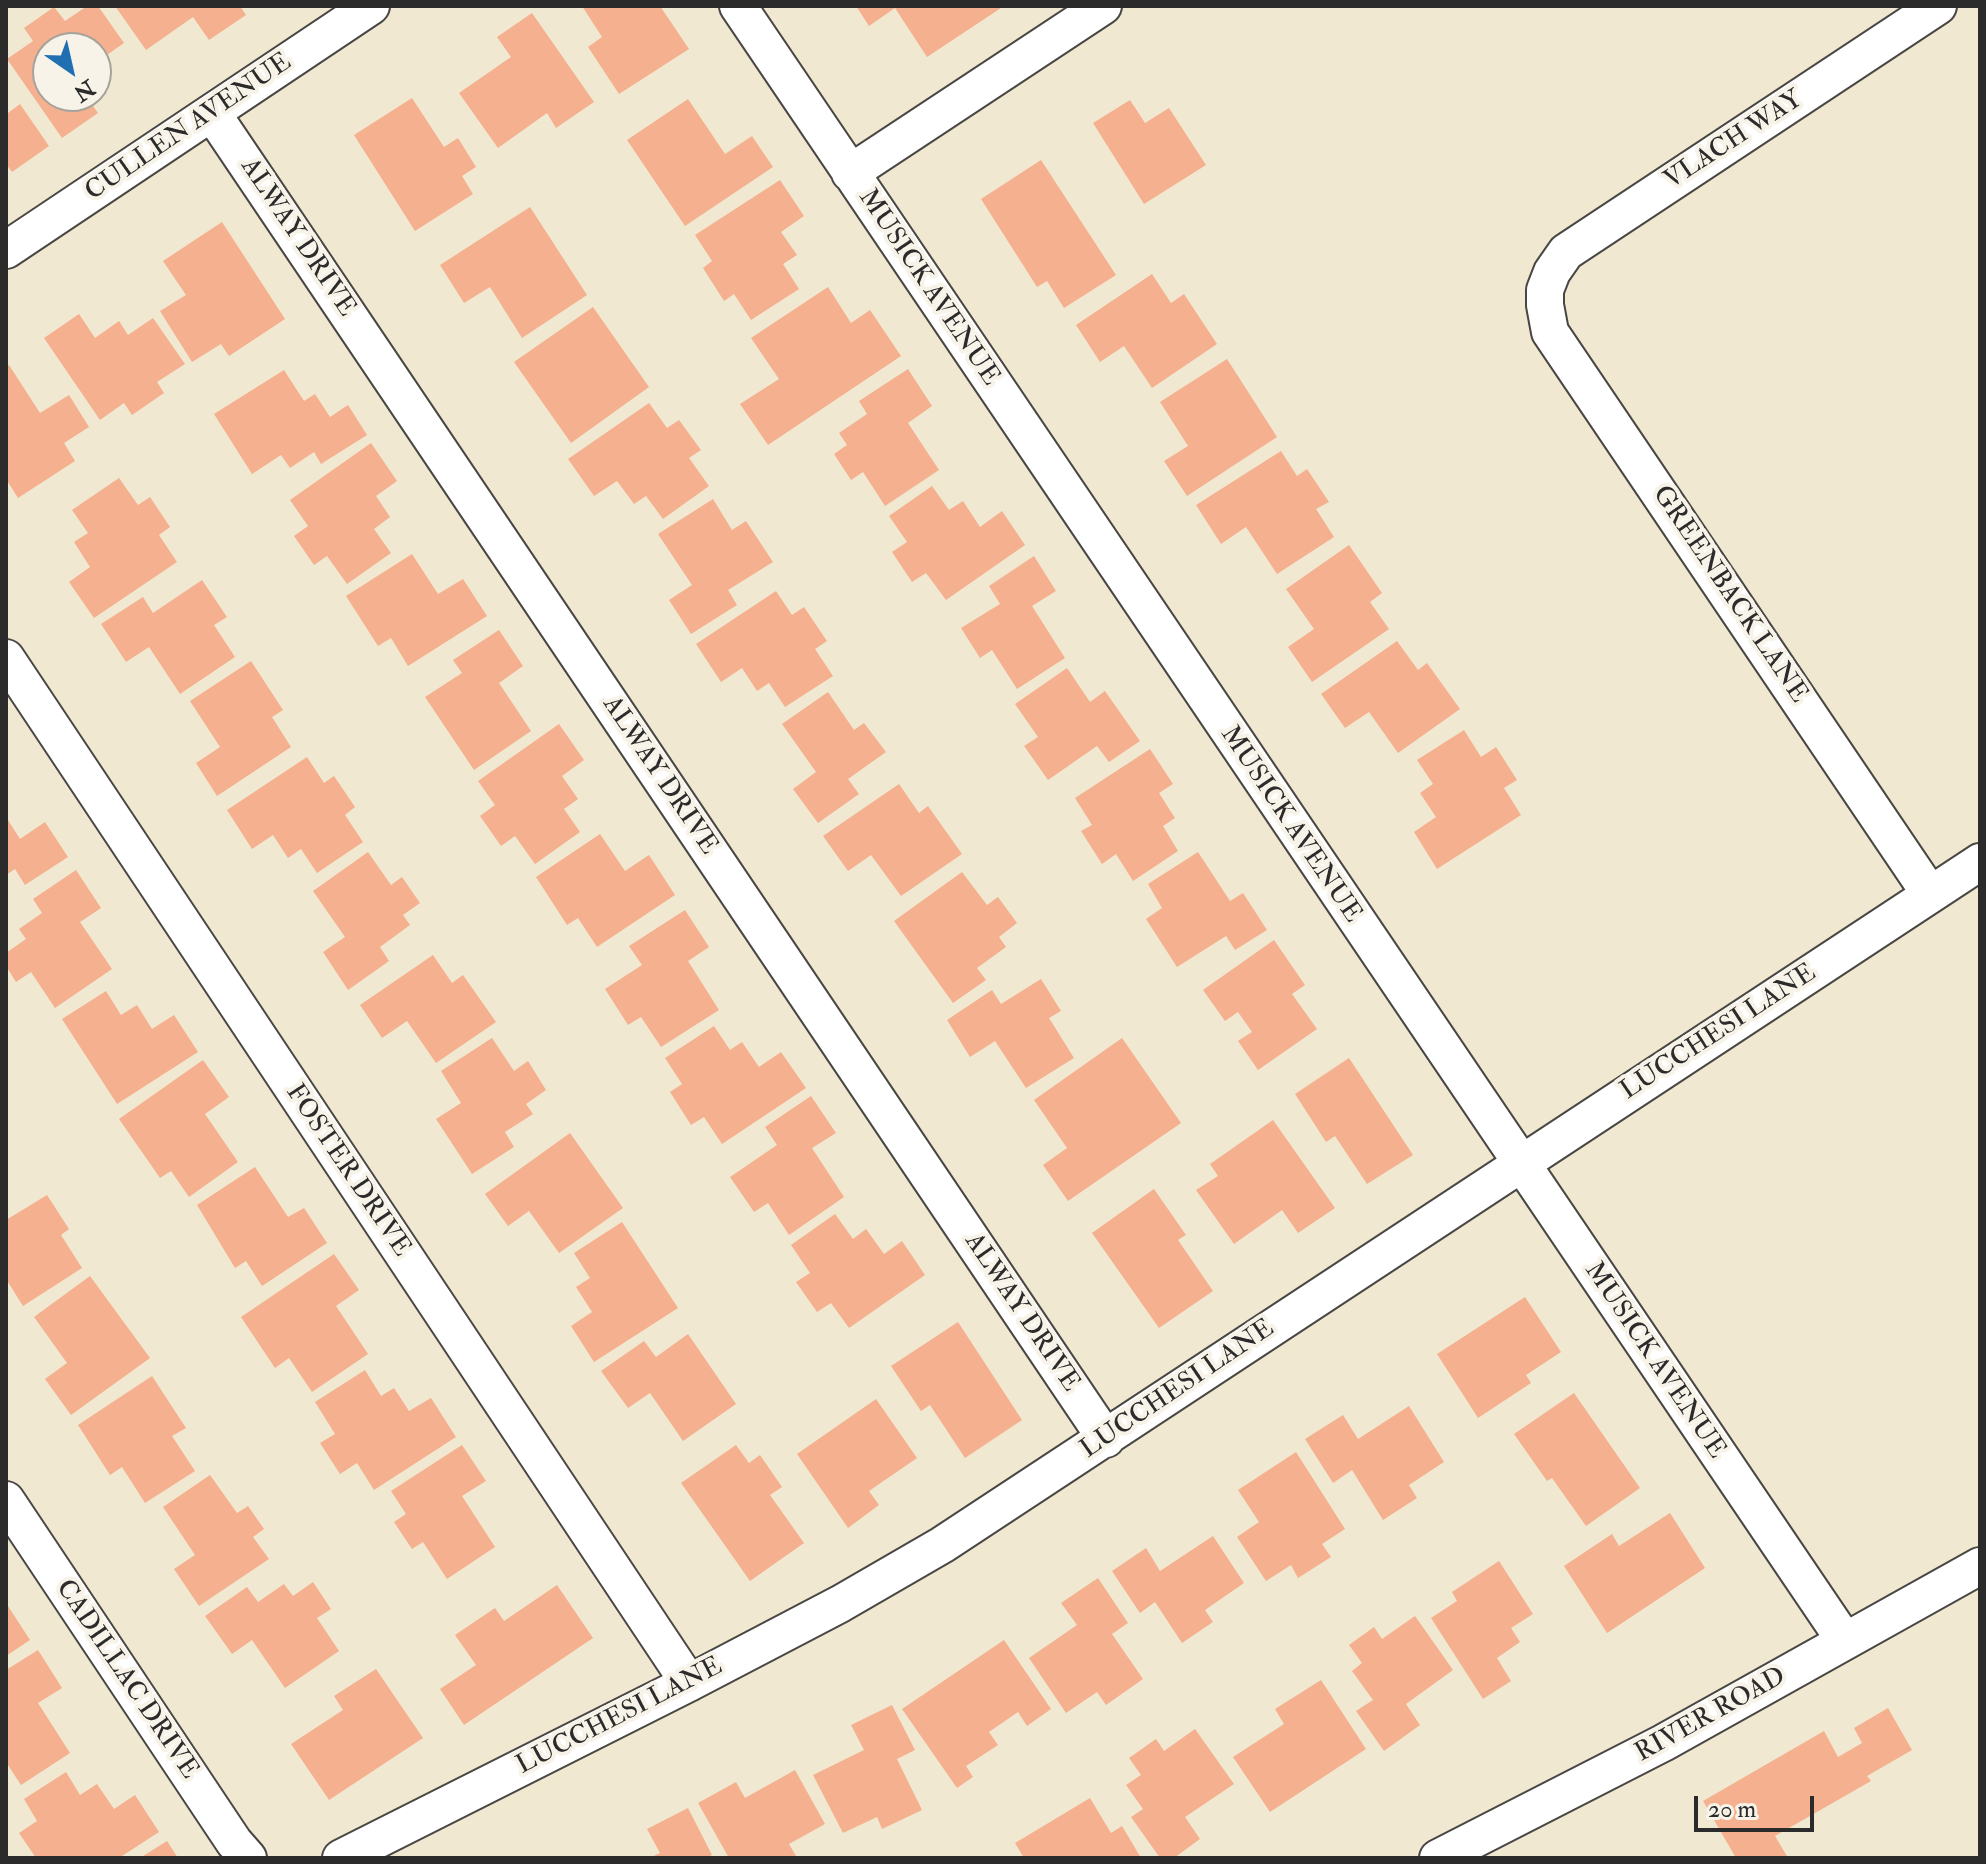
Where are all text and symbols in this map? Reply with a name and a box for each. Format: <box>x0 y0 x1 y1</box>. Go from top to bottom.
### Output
north arrow <box>32 32 112 112</box>
street label: CULLEN AVENUE <box>80 47 298 209</box>
street label: VLACH WAY <box>1659 85 1809 197</box>
street label: ALWAY DRIVE <box>233 153 361 323</box>
street label: MUSICK AVENUE <box>851 184 1005 392</box>
street label: GREENBACK LANE <box>1645 481 1813 709</box>
street label: ALWAY DRIVE <box>595 691 723 861</box>
street label: MUSICK AVENUE <box>1213 721 1367 929</box>
street label: LUCCHESI LANE <box>1616 958 1822 1108</box>
street label: FOSTER DRIVE <box>278 1079 416 1263</box>
street label: ALWAY DRIVE <box>957 1228 1085 1398</box>
street label: MUSICK AVENUE <box>1577 1257 1731 1465</box>
street label: LUCCHESI LANE <box>1075 1314 1281 1466</box>
street label: CADILLAC DRIVE <box>48 1575 204 1785</box>
street label: LUCCHESI LANE <box>512 1652 728 1782</box>
street label: RIVER ROAD <box>1630 1662 1792 1770</box>
scale bar <box>1698 1780 1818 1830</box>
text: 20 m <box>1708 1794 1756 1825</box>

